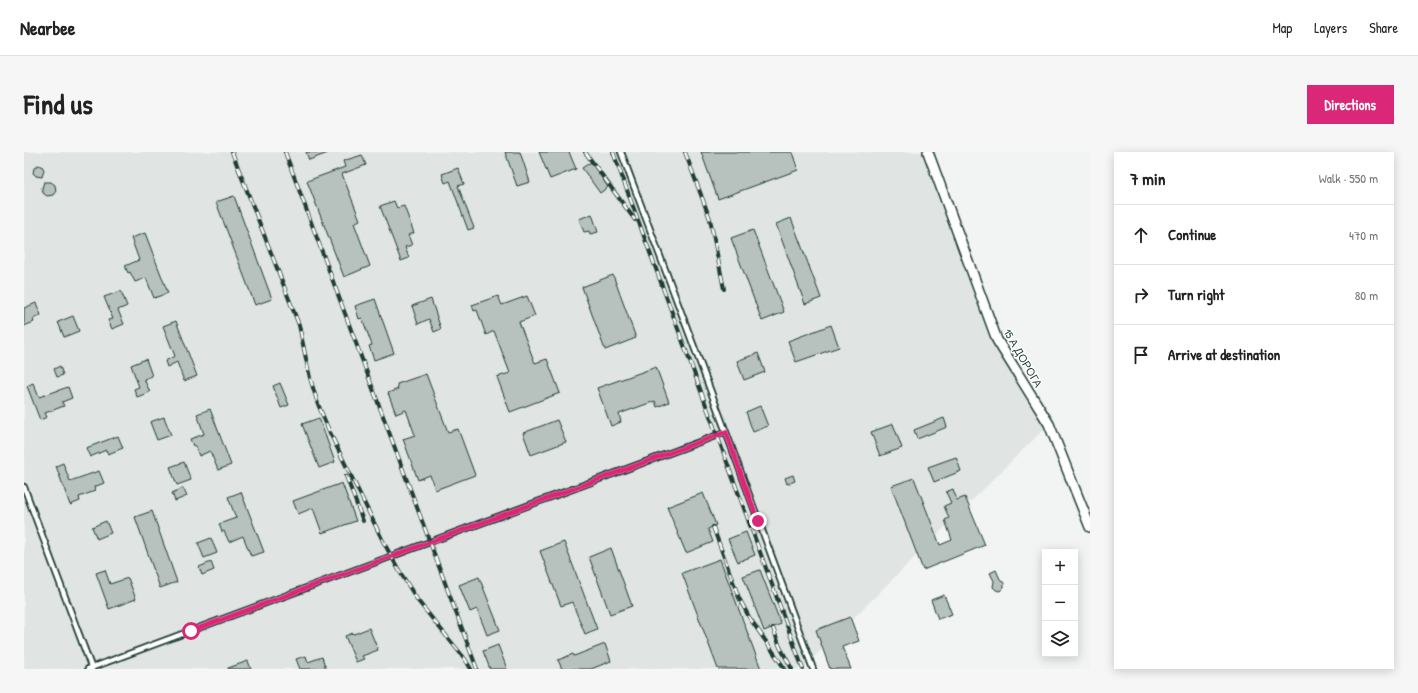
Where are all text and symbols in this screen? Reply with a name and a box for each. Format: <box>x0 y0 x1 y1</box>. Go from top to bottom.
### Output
text: Nearbee <box>20 15 75 41</box>
text: Map <box>1272 18 1292 37</box>
text: Layers <box>1314 18 1347 37</box>
text: Share <box>1369 18 1398 37</box>
text: Find us <box>24 85 93 123</box>
button: Directions <box>1307 85 1394 124</box>
text: 7 min <box>1130 167 1165 190</box>
text: Walk · 550 m <box>1319 169 1378 187</box>
icon: ahead <box>1130 224 1152 246</box>
text: Continue <box>1168 224 1216 245</box>
text: 470 m <box>1349 226 1378 244</box>
icon: right <box>1130 284 1152 306</box>
text: Turn right <box>1168 284 1224 305</box>
text: 80 m <box>1355 286 1378 304</box>
street label: 15 А ДОРОГА <box>1001 326 1046 390</box>
icon: arrive <box>1130 344 1152 366</box>
text: Arrive at destination <box>1168 344 1280 365</box>
route end <box>749 512 767 530</box>
map controls <box>1042 549 1078 657</box>
button: + <box>1042 549 1078 585</box>
button: − <box>1042 585 1078 621</box>
button: layers <box>1042 621 1078 657</box>
route start <box>182 622 200 640</box>

